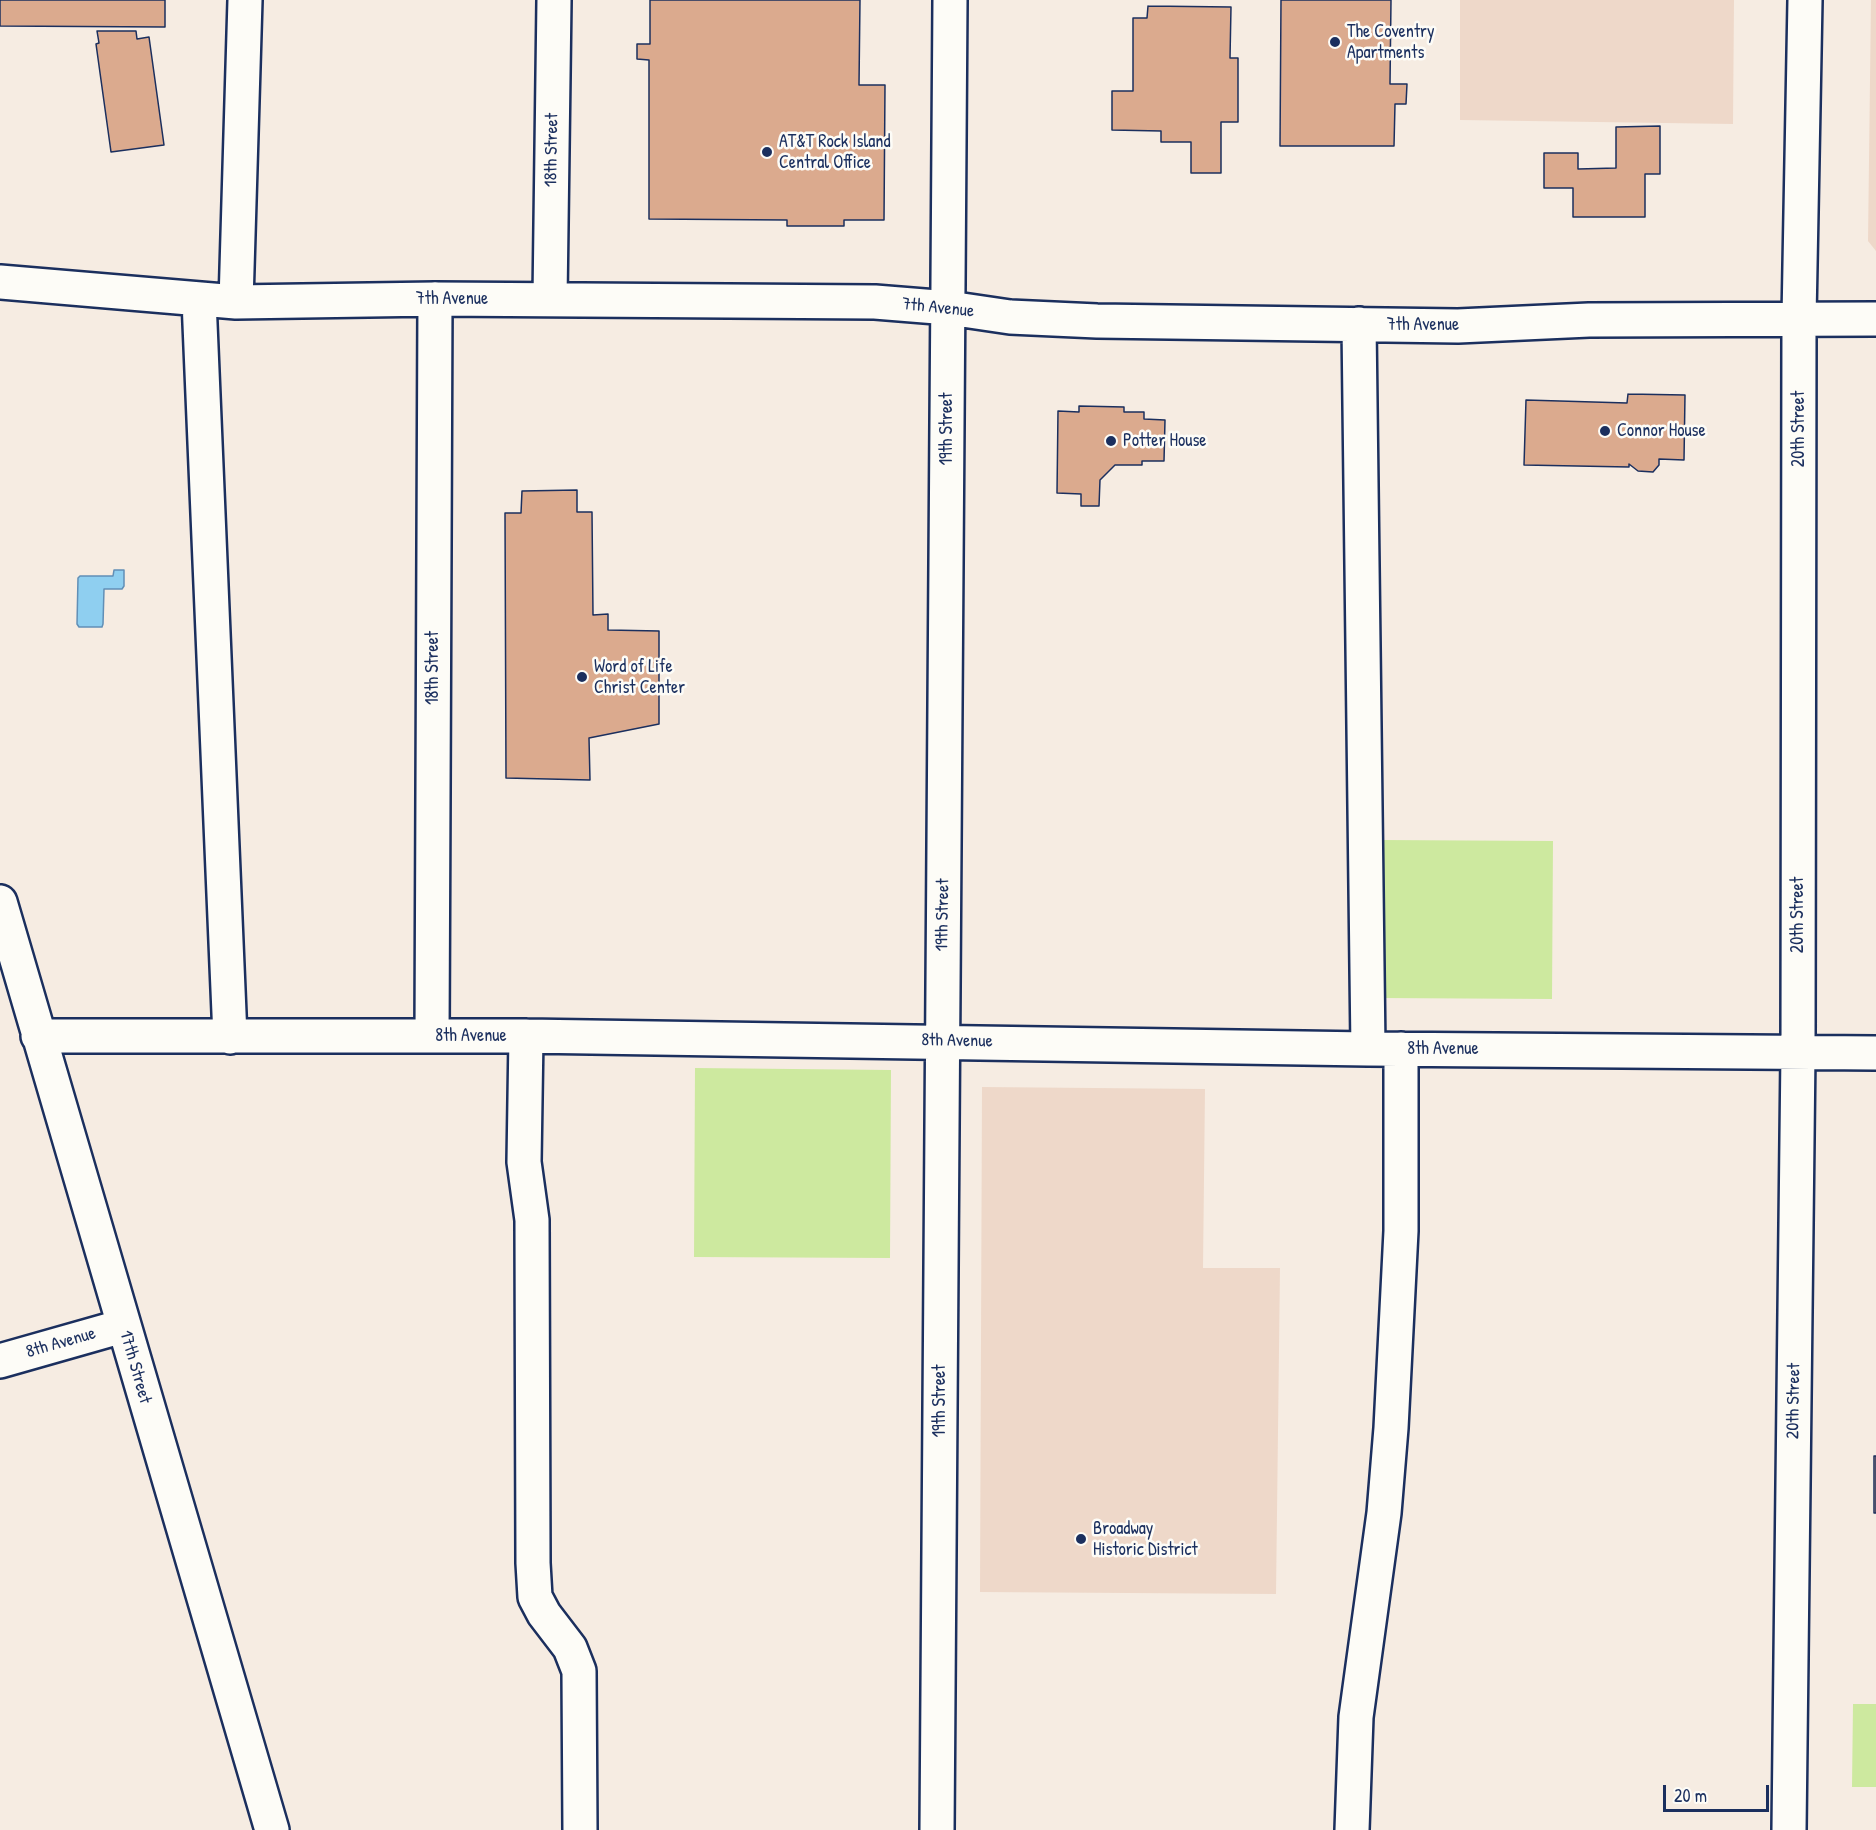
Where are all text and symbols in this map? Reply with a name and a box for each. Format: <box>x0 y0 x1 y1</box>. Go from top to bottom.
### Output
place label: The Coventry Apartments <box>1347 21 1435 63</box>
marker: The Coventry Apartments <box>1328 35 1342 49</box>
street label: 18th Street <box>541 113 563 187</box>
place label: AT&T Rock Island Central Office <box>779 131 890 174</box>
marker: AT&T Rock Island Central Office <box>760 145 774 159</box>
street label: 7th Avenue <box>416 288 488 310</box>
street label: 7th Avenue <box>901 293 975 323</box>
street label: 7th Avenue <box>1387 314 1459 336</box>
street label: 20th Street <box>1788 391 1810 467</box>
street label: 19th Street <box>936 393 958 465</box>
place label: Connor House <box>1617 420 1706 442</box>
marker: Connor House <box>1598 424 1612 438</box>
place label: Potter House <box>1123 430 1207 452</box>
marker: Potter House <box>1104 434 1118 448</box>
street label: 18th Street <box>422 631 444 705</box>
place label: Word of Life Christ Center <box>594 656 685 698</box>
marker: Word of Life Christ Center <box>575 670 589 684</box>
street label: 20th Street <box>1787 877 1809 953</box>
street label: 19th Street <box>932 878 954 952</box>
street label: 8th Avenue <box>435 1025 507 1047</box>
street label: 8th Avenue <box>921 1030 993 1052</box>
street label: 8th Avenue <box>1407 1038 1479 1060</box>
street label: 8th Avenue <box>24 1323 98 1363</box>
street label: 17th Street <box>114 1328 156 1406</box>
street label: 20th Street <box>1783 1363 1805 1439</box>
street label: 19th Street <box>929 1365 951 1437</box>
place label: Broadway Historic District <box>1093 1518 1198 1561</box>
marker: Broadway Historic District <box>1074 1532 1088 1546</box>
scale bar <box>1666 1773 1772 1811</box>
text: 20 m <box>1674 1783 1707 1808</box>

